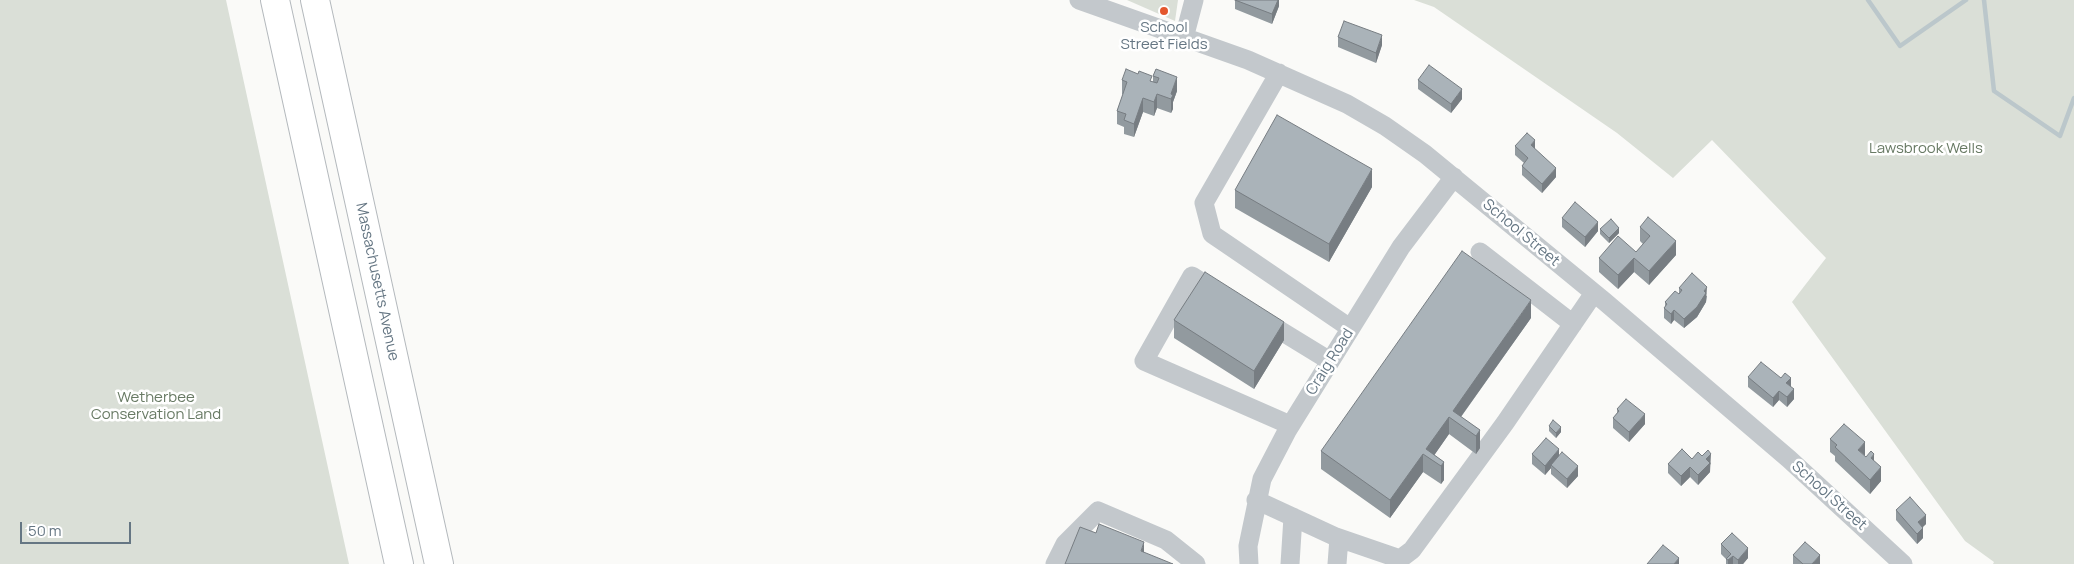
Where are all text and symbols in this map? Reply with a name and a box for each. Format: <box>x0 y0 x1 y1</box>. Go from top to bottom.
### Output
marker: School Street Fields <box>1158 5 1170 17</box>
place label: School Street Fields <box>1120 19 1208 54</box>
park label: Lawsbrook Wells <box>1869 140 1983 158</box>
street label: School Street <box>1479 196 1563 270</box>
street label: Massachusetts Avenue <box>351 201 403 363</box>
street label: Craig Road <box>1302 325 1358 399</box>
park label: Wetherbee Conservation Land <box>91 389 221 424</box>
street label: School Street <box>1788 458 1870 534</box>
scale bar <box>22 512 134 544</box>
text: 50 m <box>28 520 62 541</box>

